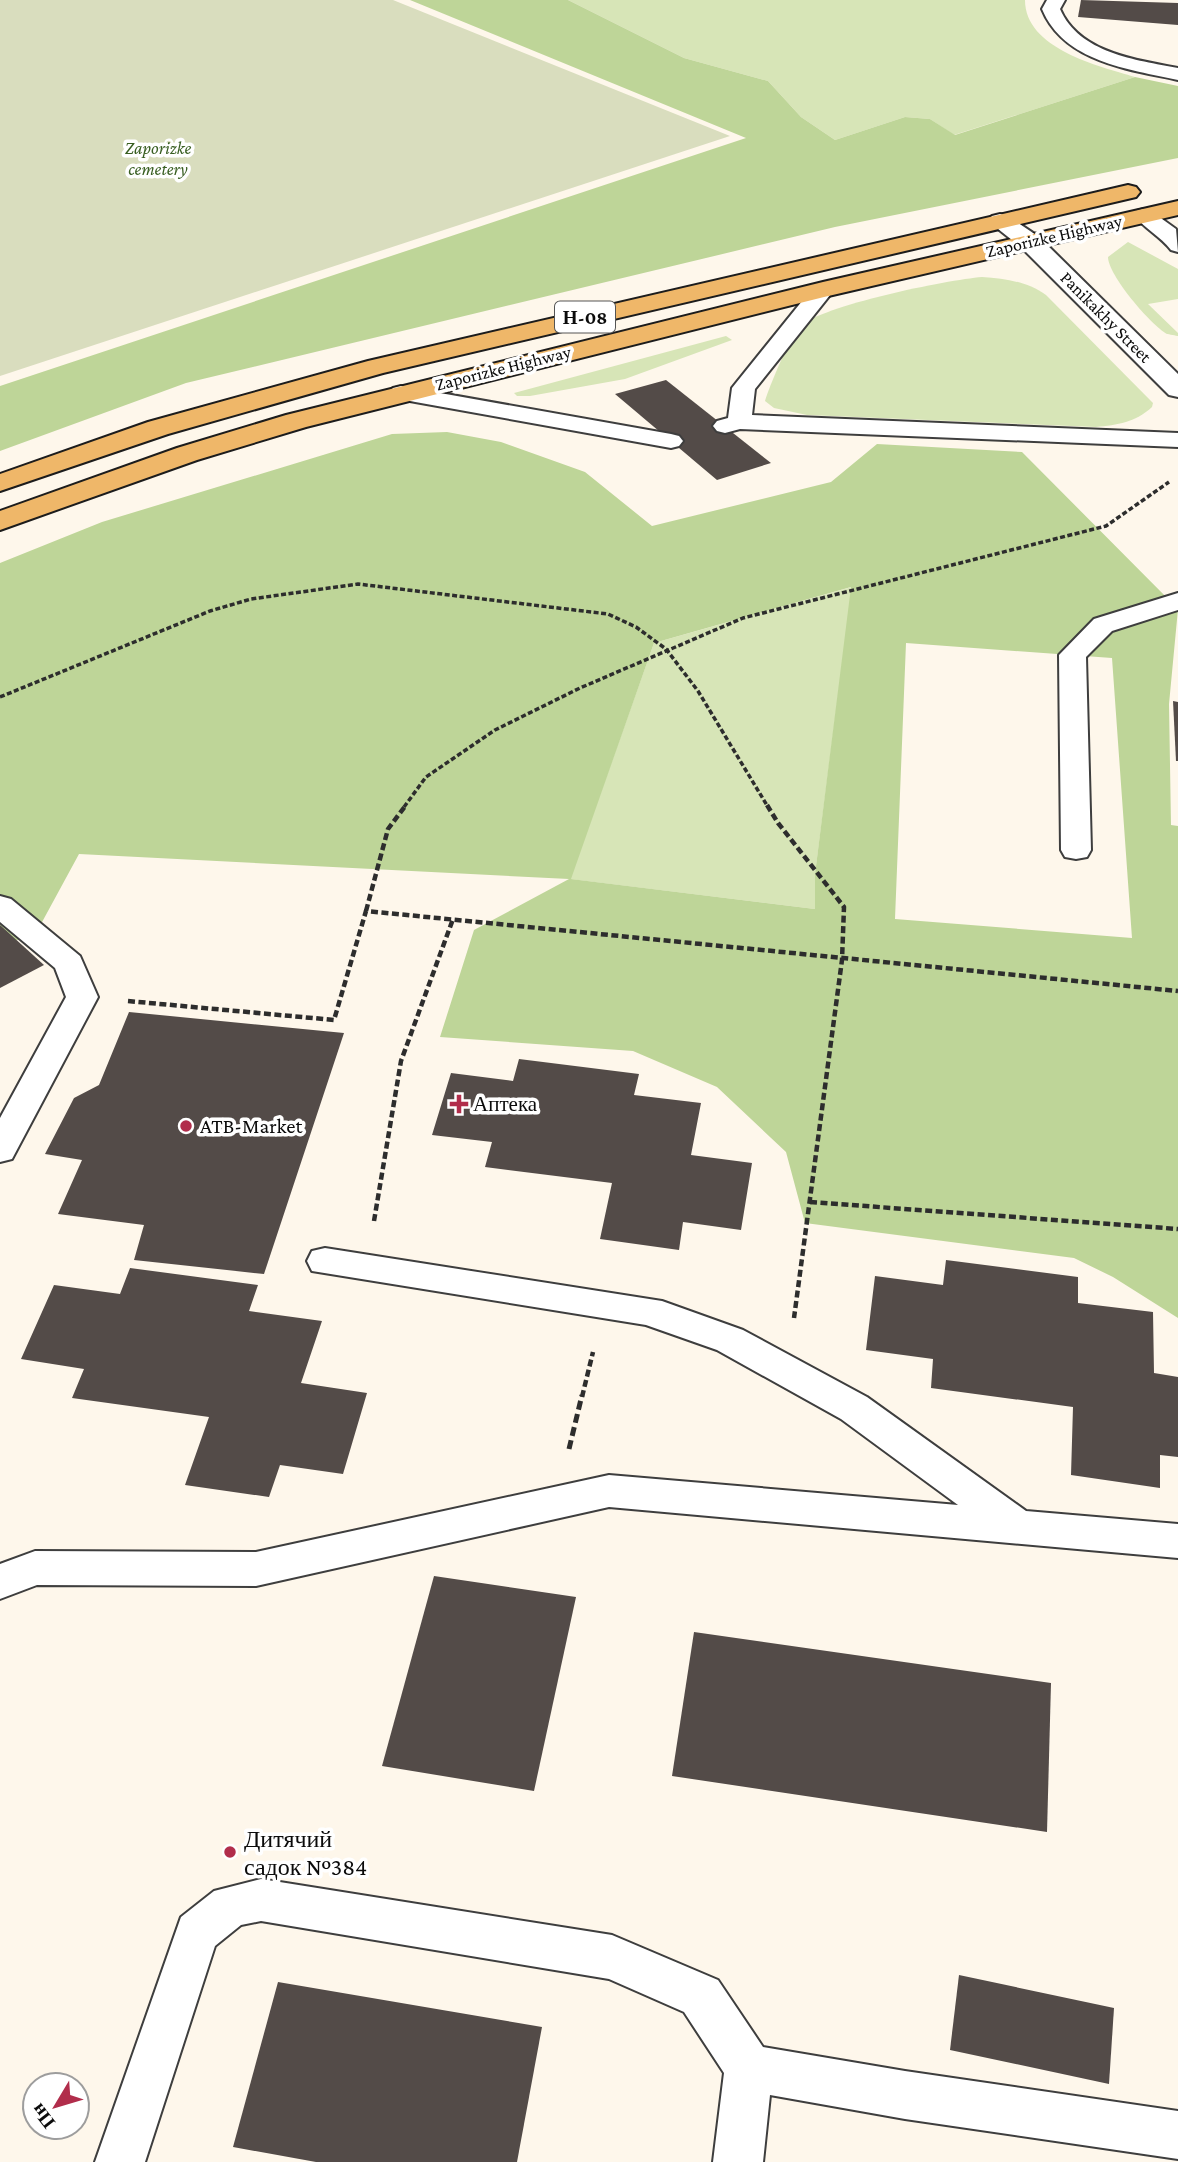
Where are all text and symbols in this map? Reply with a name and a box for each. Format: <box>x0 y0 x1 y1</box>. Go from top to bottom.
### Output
park label: Zaporizke cemetery <box>125 138 191 179</box>
street label: Zaporizke Highway <box>984 210 1125 261</box>
street label: Panikakhy Street <box>1056 267 1156 367</box>
road number: Н-08 <box>555 302 615 332</box>
street label: Zaporizke Highway <box>433 341 574 395</box>
place label: Аптека <box>473 1092 538 1116</box>
marker: Аптека <box>451 1096 467 1112</box>
place label: ATB-Market <box>200 1114 304 1138</box>
marker: ATB-Market <box>178 1118 194 1134</box>
place label: Дитячий садок №384 <box>244 1825 367 1880</box>
marker: Дитячий садок №384 <box>222 1844 238 1860</box>
north arrow <box>21 2071 91 2141</box>
text: Пн <box>27 2100 59 2133</box>

